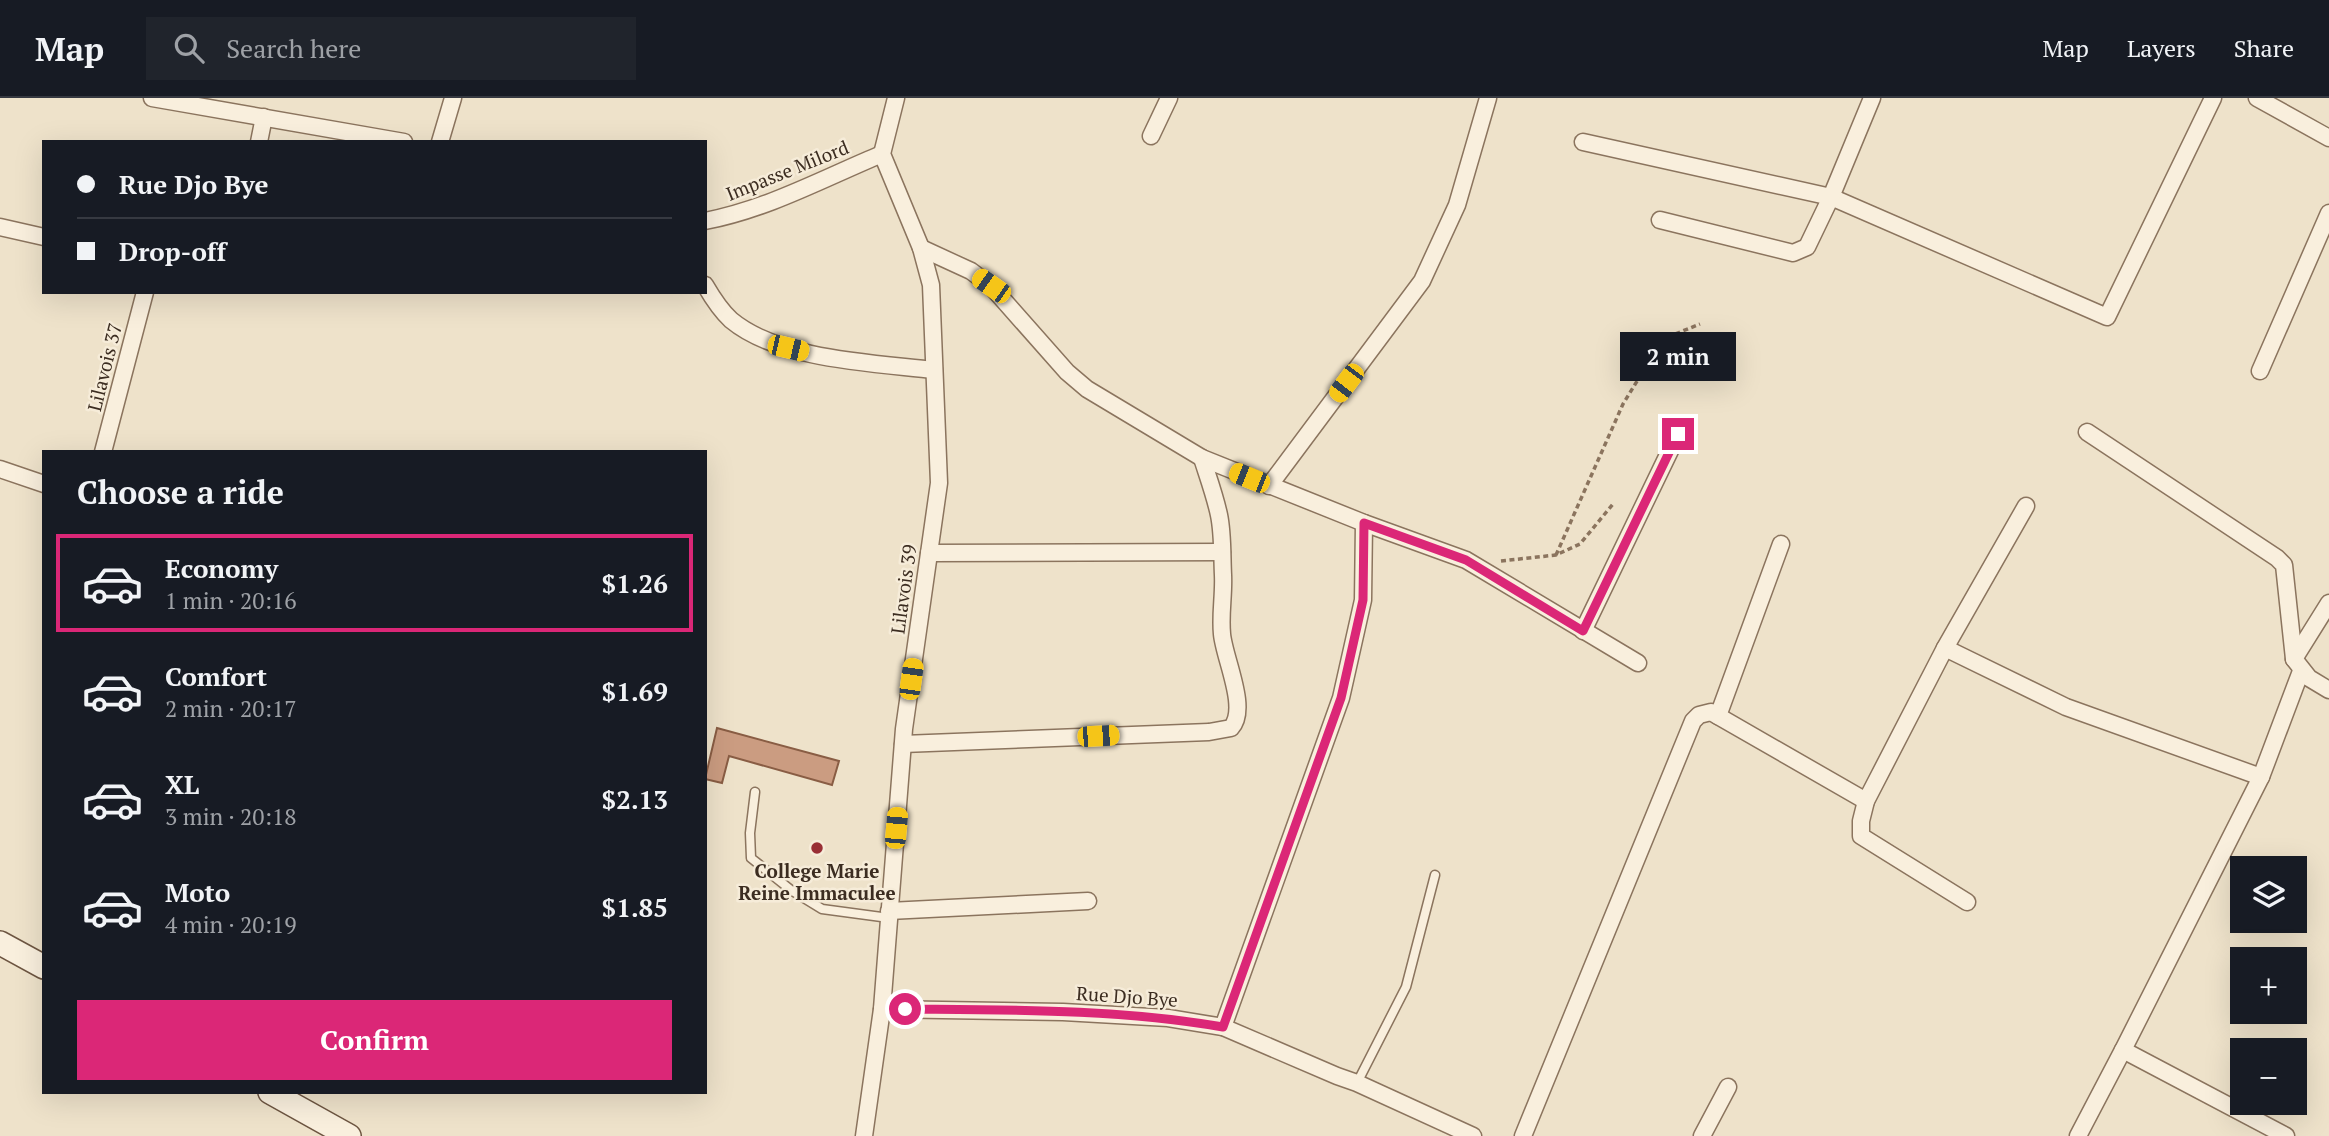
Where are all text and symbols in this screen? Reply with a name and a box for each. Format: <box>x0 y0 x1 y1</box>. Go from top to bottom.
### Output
search box <box>146 17 636 80</box>
text: Map <box>35 27 104 70</box>
icon: search <box>170 29 208 67</box>
text: Search here <box>226 31 361 65</box>
text: Map <box>2042 32 2089 64</box>
text: Layers <box>2127 32 2196 64</box>
text: Share <box>2234 32 2294 64</box>
street label: Impasse Milord <box>722 134 853 206</box>
text: Rue Djo Bye <box>119 167 268 201</box>
text: Drop-off <box>119 234 226 268</box>
car <box>968 265 1015 307</box>
street label: Lilavois 37 <box>81 320 127 414</box>
callout: 2 min <box>1620 332 1736 382</box>
car <box>766 333 811 363</box>
text: 2 min <box>1647 341 1709 372</box>
car <box>1325 360 1368 406</box>
route end <box>1662 418 1694 450</box>
car <box>1226 460 1273 496</box>
text: Choose a ride <box>77 471 284 513</box>
street label: Lilavois 39 <box>884 543 922 635</box>
text: Economy <box>165 551 278 585</box>
icon: car <box>81 552 144 615</box>
text: $1.26 <box>602 566 668 600</box>
text: 1 min · 20:16 <box>165 585 297 616</box>
car <box>898 657 925 701</box>
text: Comfort <box>165 659 267 693</box>
icon: car <box>81 660 144 723</box>
text: $1.69 <box>602 674 668 708</box>
text: 2 min · 20:17 <box>165 693 297 724</box>
car <box>1077 724 1120 748</box>
text: XL <box>165 767 199 801</box>
icon: car <box>81 768 144 831</box>
text: $2.13 <box>602 782 668 816</box>
text: 3 min · 20:18 <box>165 801 297 832</box>
car <box>884 806 909 850</box>
marker: College Marie Reine Immaculee <box>809 840 825 856</box>
map controls <box>2230 856 2307 1115</box>
button: layers <box>2230 856 2307 933</box>
place label: College Marie Reine Immaculee <box>738 858 896 905</box>
text: Moto <box>165 875 230 909</box>
icon: car <box>81 876 144 939</box>
text: $1.85 <box>602 890 668 924</box>
text: 4 min · 20:19 <box>165 909 297 940</box>
button: + <box>2230 947 2307 1024</box>
street label: Rue Djo Bye <box>1075 980 1179 1012</box>
route start <box>889 993 921 1025</box>
button: Confirm <box>77 1000 672 1080</box>
button: − <box>2230 1038 2307 1115</box>

